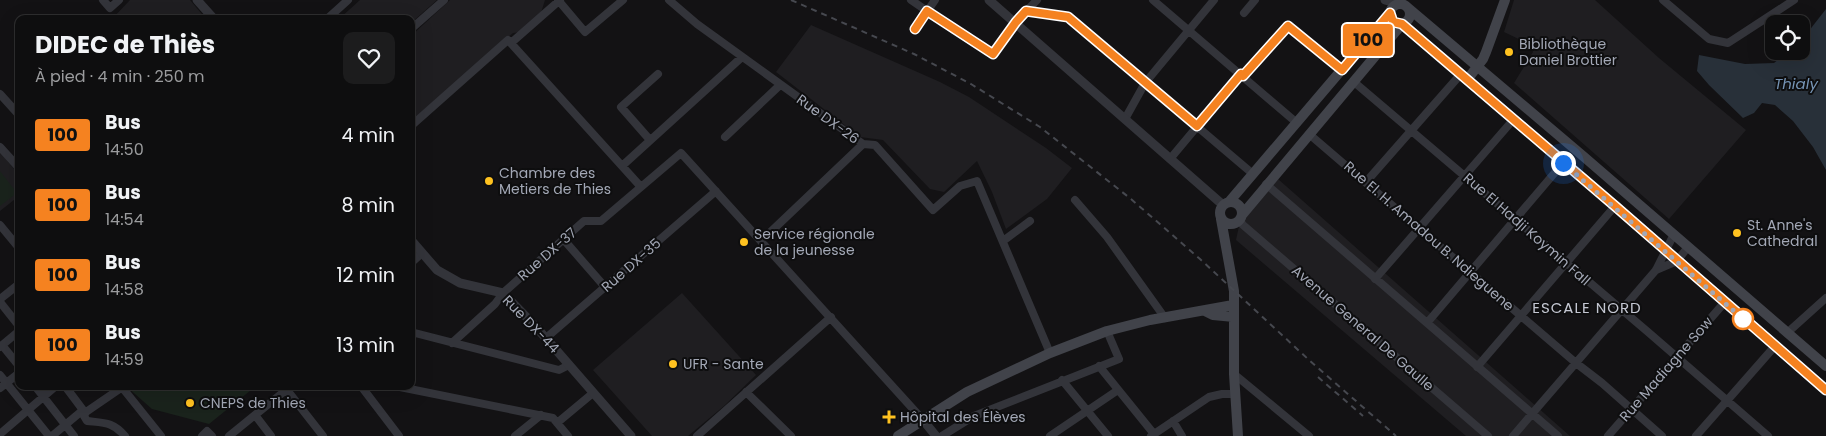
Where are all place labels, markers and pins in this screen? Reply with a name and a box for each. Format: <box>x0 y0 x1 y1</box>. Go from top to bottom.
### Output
place label: Bibliothèque Daniel Brottier <box>1519 34 1617 70</box>
marker: Bibliothèque Daniel Brottier <box>1503 46 1515 58</box>
place label: Chambre des Metiers de Thies <box>499 163 611 199</box>
marker: Chambre des Metiers de Thies <box>483 175 495 187</box>
place label: St. Anne's Cathedral <box>1747 215 1818 251</box>
place label: Service régionale de la jeunesse <box>754 224 875 260</box>
marker: St. Anne's Cathedral <box>1731 227 1743 239</box>
marker: Service régionale de la jeunesse <box>738 236 750 248</box>
unlabelled marker <box>1732 308 1754 330</box>
place label: UFR - Sante <box>683 354 764 374</box>
marker: UFR - Sante <box>667 358 679 370</box>
place label: CNEPS de Thies <box>200 393 306 413</box>
marker: CNEPS de Thies <box>184 397 196 409</box>
place label: Hôpital des Élèves <box>900 407 1026 427</box>
marker: Hôpital des Élèves <box>882 410 896 424</box>

